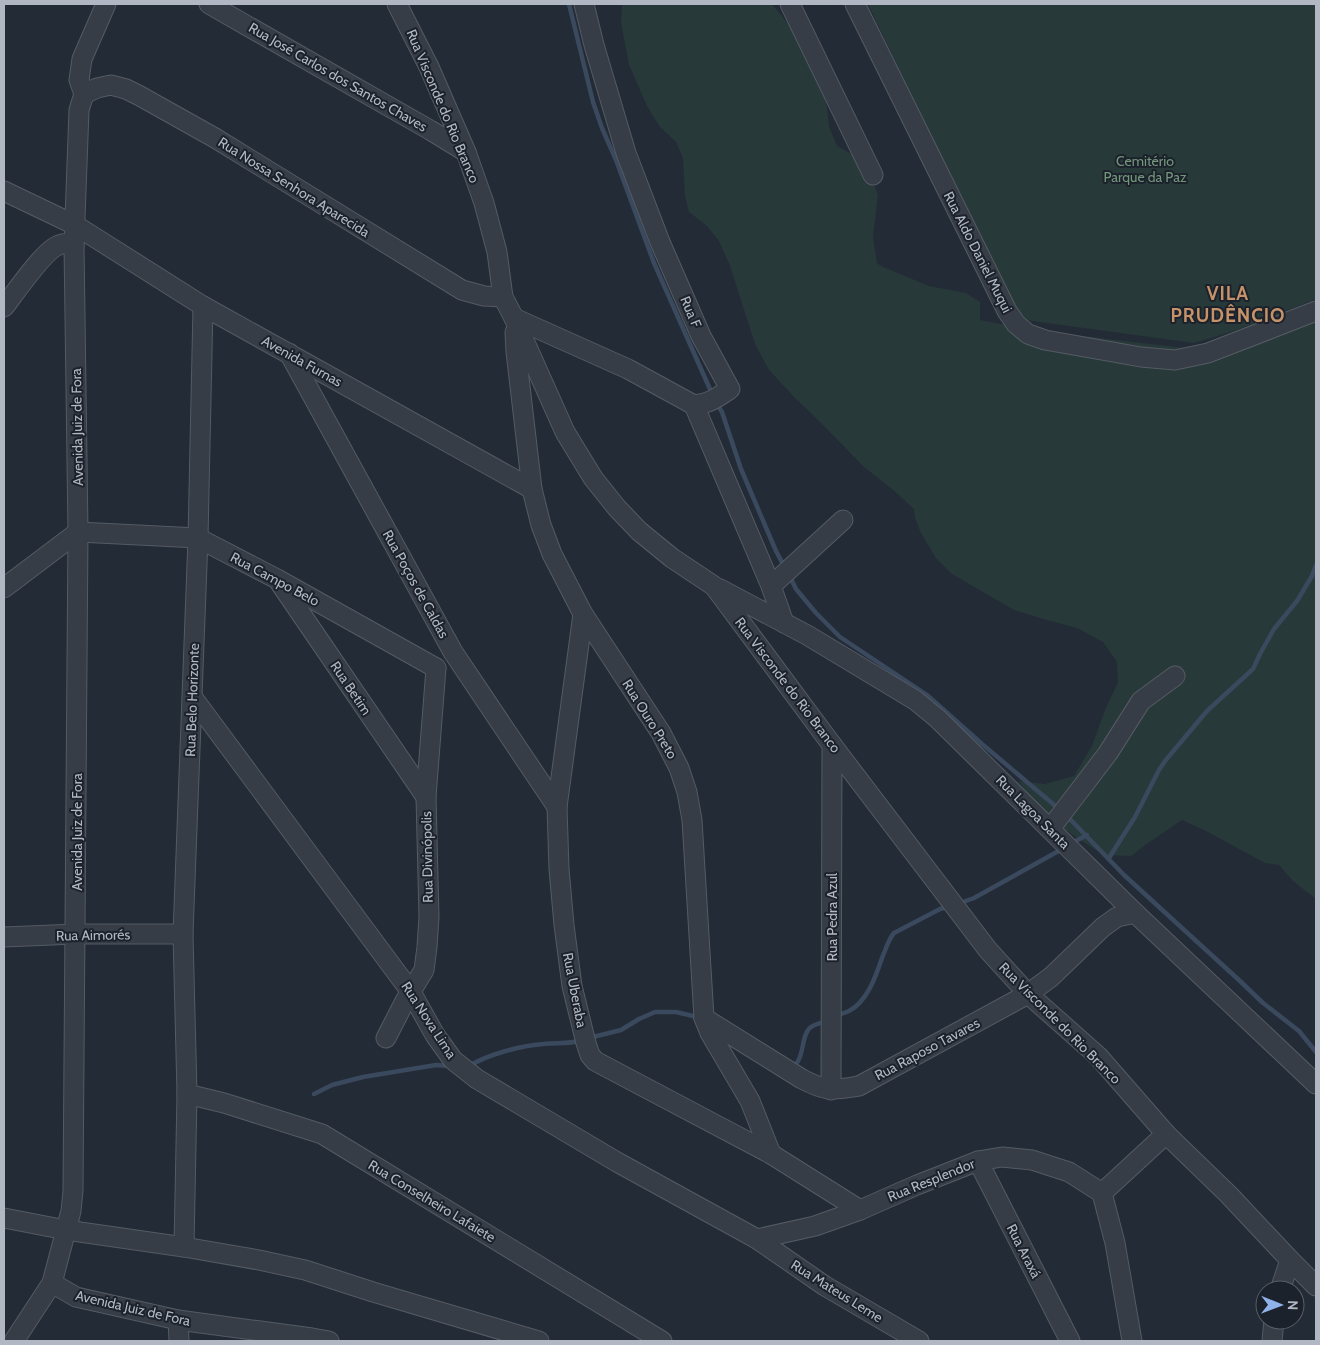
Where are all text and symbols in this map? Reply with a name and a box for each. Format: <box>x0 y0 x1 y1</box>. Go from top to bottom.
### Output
street label: Rua José Carlos dos Santos Chaves <box>246 18 431 136</box>
street label: Rua Visconde do Rio Branco <box>402 26 484 186</box>
street label: Rua Nossa Senhora Aparecida <box>215 133 373 241</box>
park label: Cemitério Parque da Paz <box>1104 152 1187 186</box>
street label: Rua Aldo Daniel Muqui <box>940 188 1016 316</box>
district label: VILA PRUDÊNCIO <box>1170 282 1286 327</box>
street label: Rua F <box>676 293 706 331</box>
street label: Avenida Furnas <box>259 331 346 391</box>
street label: Avenida Juiz de Fora <box>67 368 87 486</box>
street label: Rua Poços de Caldas <box>379 527 453 641</box>
street label: Rua Campo Belo <box>227 548 323 610</box>
street label: Rua Visconde do Rio Branco <box>731 614 845 757</box>
street label: Rua Belo Horizonte <box>181 643 203 757</box>
street label: Rua Betim <box>326 658 376 718</box>
street label: Rua Ouro Preto <box>618 676 682 762</box>
street label: Rua Lagoa Santa <box>992 771 1074 853</box>
street label: Avenida Juiz de Fora <box>68 773 86 891</box>
street label: Rua Divinópolis <box>417 811 437 903</box>
street label: Rua Pedra Azul <box>823 872 841 961</box>
street label: Rua Aimorés <box>56 925 130 945</box>
street label: Rua Uberaba <box>559 951 591 1029</box>
street label: Rua Visconde do Rio Branco <box>995 958 1125 1088</box>
street label: Rua Nova Lima <box>397 978 461 1062</box>
street label: Rua Raposo Tavares <box>871 1014 983 1084</box>
street label: Rua Resplendor <box>885 1154 978 1206</box>
street label: Rua Conselheiro Lafaiete <box>365 1156 499 1246</box>
street label: Rua Araxá <box>1003 1221 1045 1281</box>
street label: Rua Mateus Leme <box>788 1256 886 1326</box>
north arrow <box>1255 1280 1305 1330</box>
street label: Avenida Juiz de Fora <box>74 1286 193 1330</box>
text: N <box>1284 1300 1302 1310</box>

